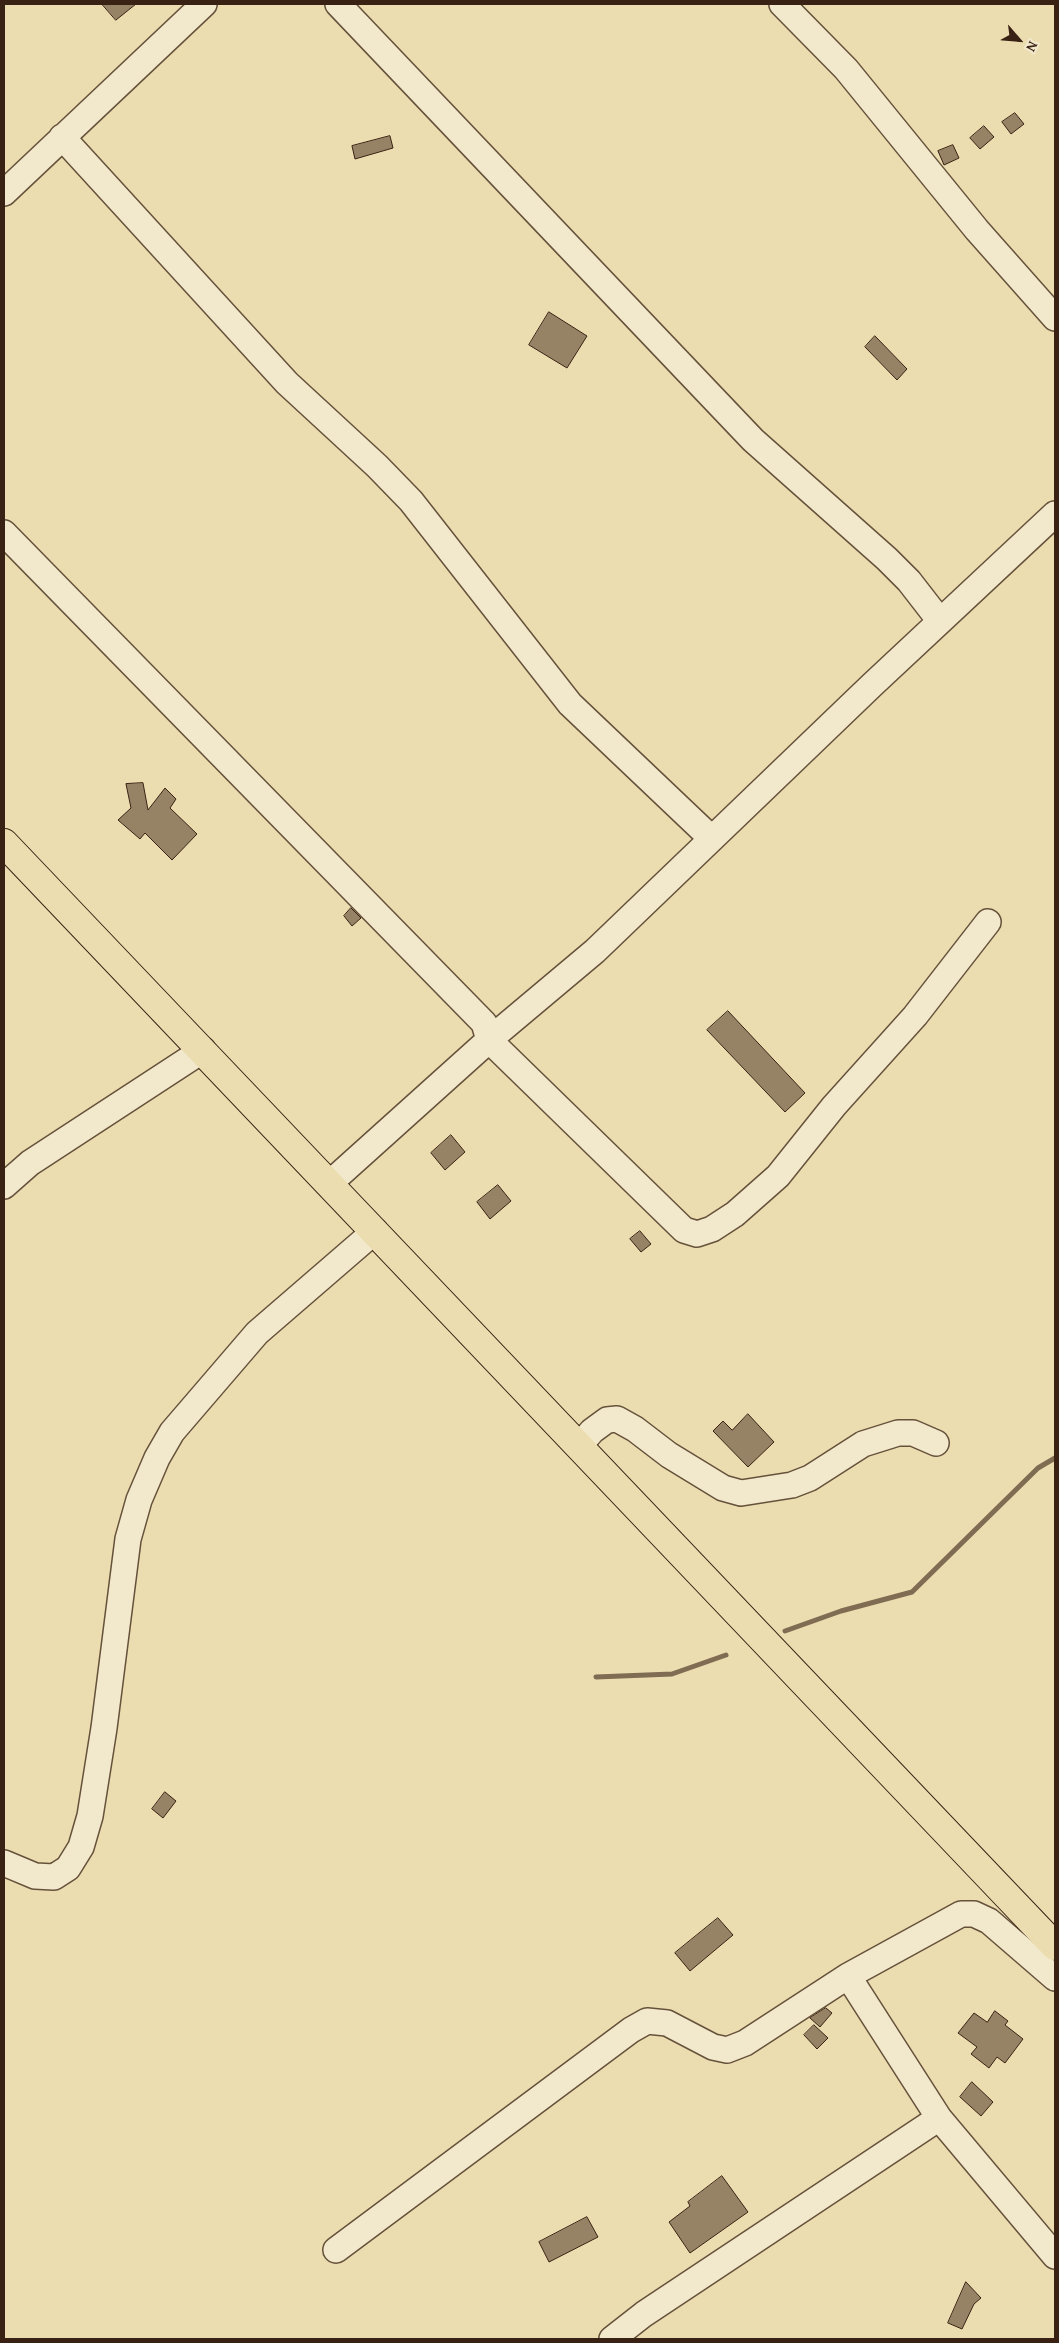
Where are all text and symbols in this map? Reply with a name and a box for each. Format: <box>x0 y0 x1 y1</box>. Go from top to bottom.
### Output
north arrow <box>994 15 1044 65</box>
text: N <box>1021 38 1043 56</box>

